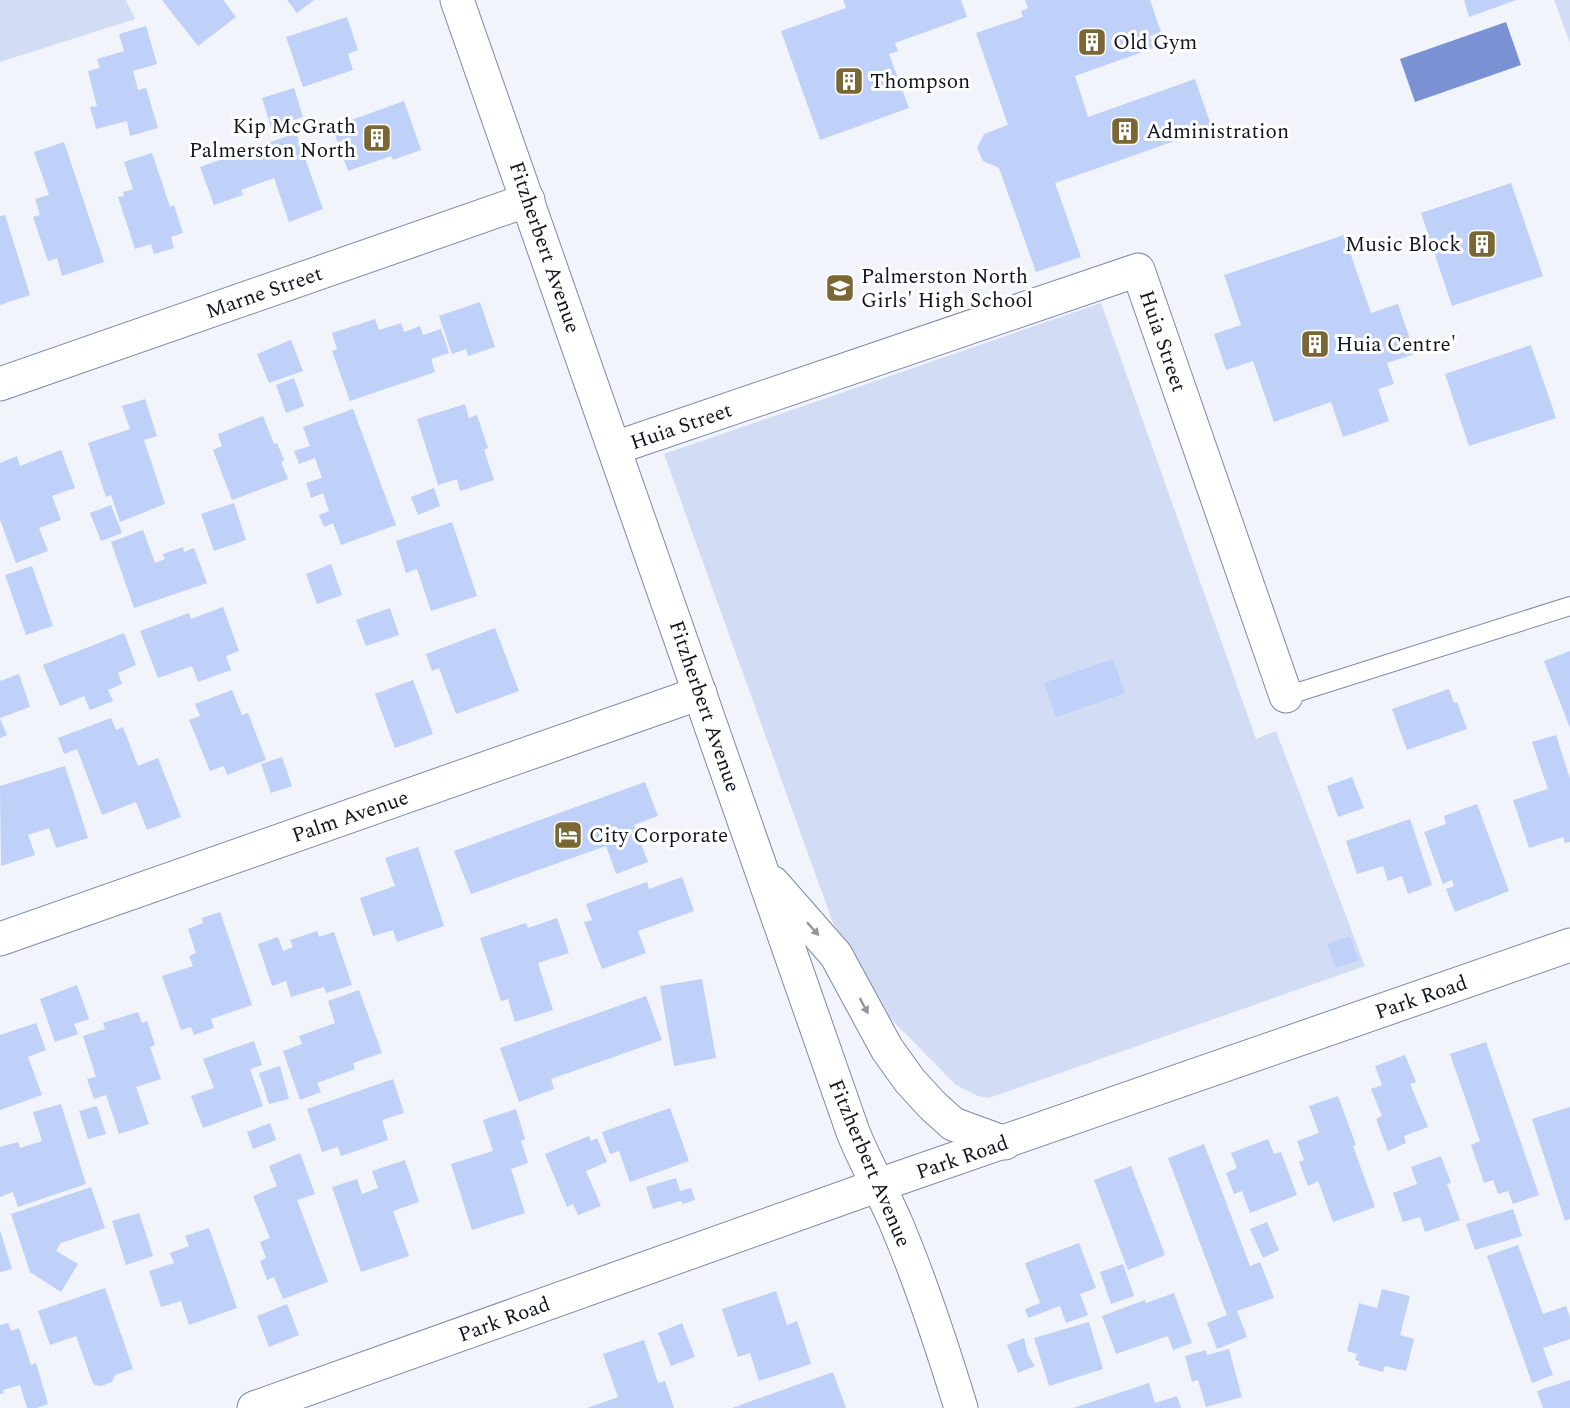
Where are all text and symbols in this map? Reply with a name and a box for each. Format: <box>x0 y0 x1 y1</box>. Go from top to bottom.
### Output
building icon: Old Gym <box>1076 26 1108 58</box>
place label: Old Gym <box>1113 27 1197 59</box>
building icon: Thompson <box>833 65 865 97</box>
place label: Thompson <box>870 66 970 98</box>
place label: Kip McGrath Palmerston North <box>189 111 356 167</box>
building icon: Administration <box>1109 115 1141 147</box>
place label: Administration <box>1146 116 1289 148</box>
building icon: Kip McGrath Palmerston North <box>361 122 393 154</box>
street label: Fitzherbert Avenue <box>500 157 588 337</box>
building icon: Music Block <box>1466 228 1498 260</box>
place label: Music Block <box>1345 229 1461 261</box>
street label: Marne Street <box>202 258 327 328</box>
place label: Palmerston North Girls' High School <box>861 261 1033 317</box>
school or university icon: Palmerston North Girls' High School <box>824 272 856 304</box>
street label: Huia Street <box>1130 286 1194 397</box>
building icon: Huia Centre' <box>1299 328 1331 360</box>
place label: Huia Centre' <box>1336 329 1456 361</box>
street label: Huia Street <box>626 395 737 459</box>
street label: Fitzherbert Avenue <box>660 616 748 796</box>
street label: Palm Avenue <box>287 782 413 852</box>
hotel icon: City Corporate <box>552 819 584 851</box>
place label: City Corporate <box>589 820 728 852</box>
one-way arrow <box>806 921 819 936</box>
street label: Park Road <box>1371 967 1472 1029</box>
one-way arrow <box>859 998 869 1015</box>
street label: Fitzherbert Avenue <box>819 1074 919 1252</box>
street label: Park Road <box>912 1127 1013 1189</box>
street label: Park Road <box>454 1289 555 1351</box>

